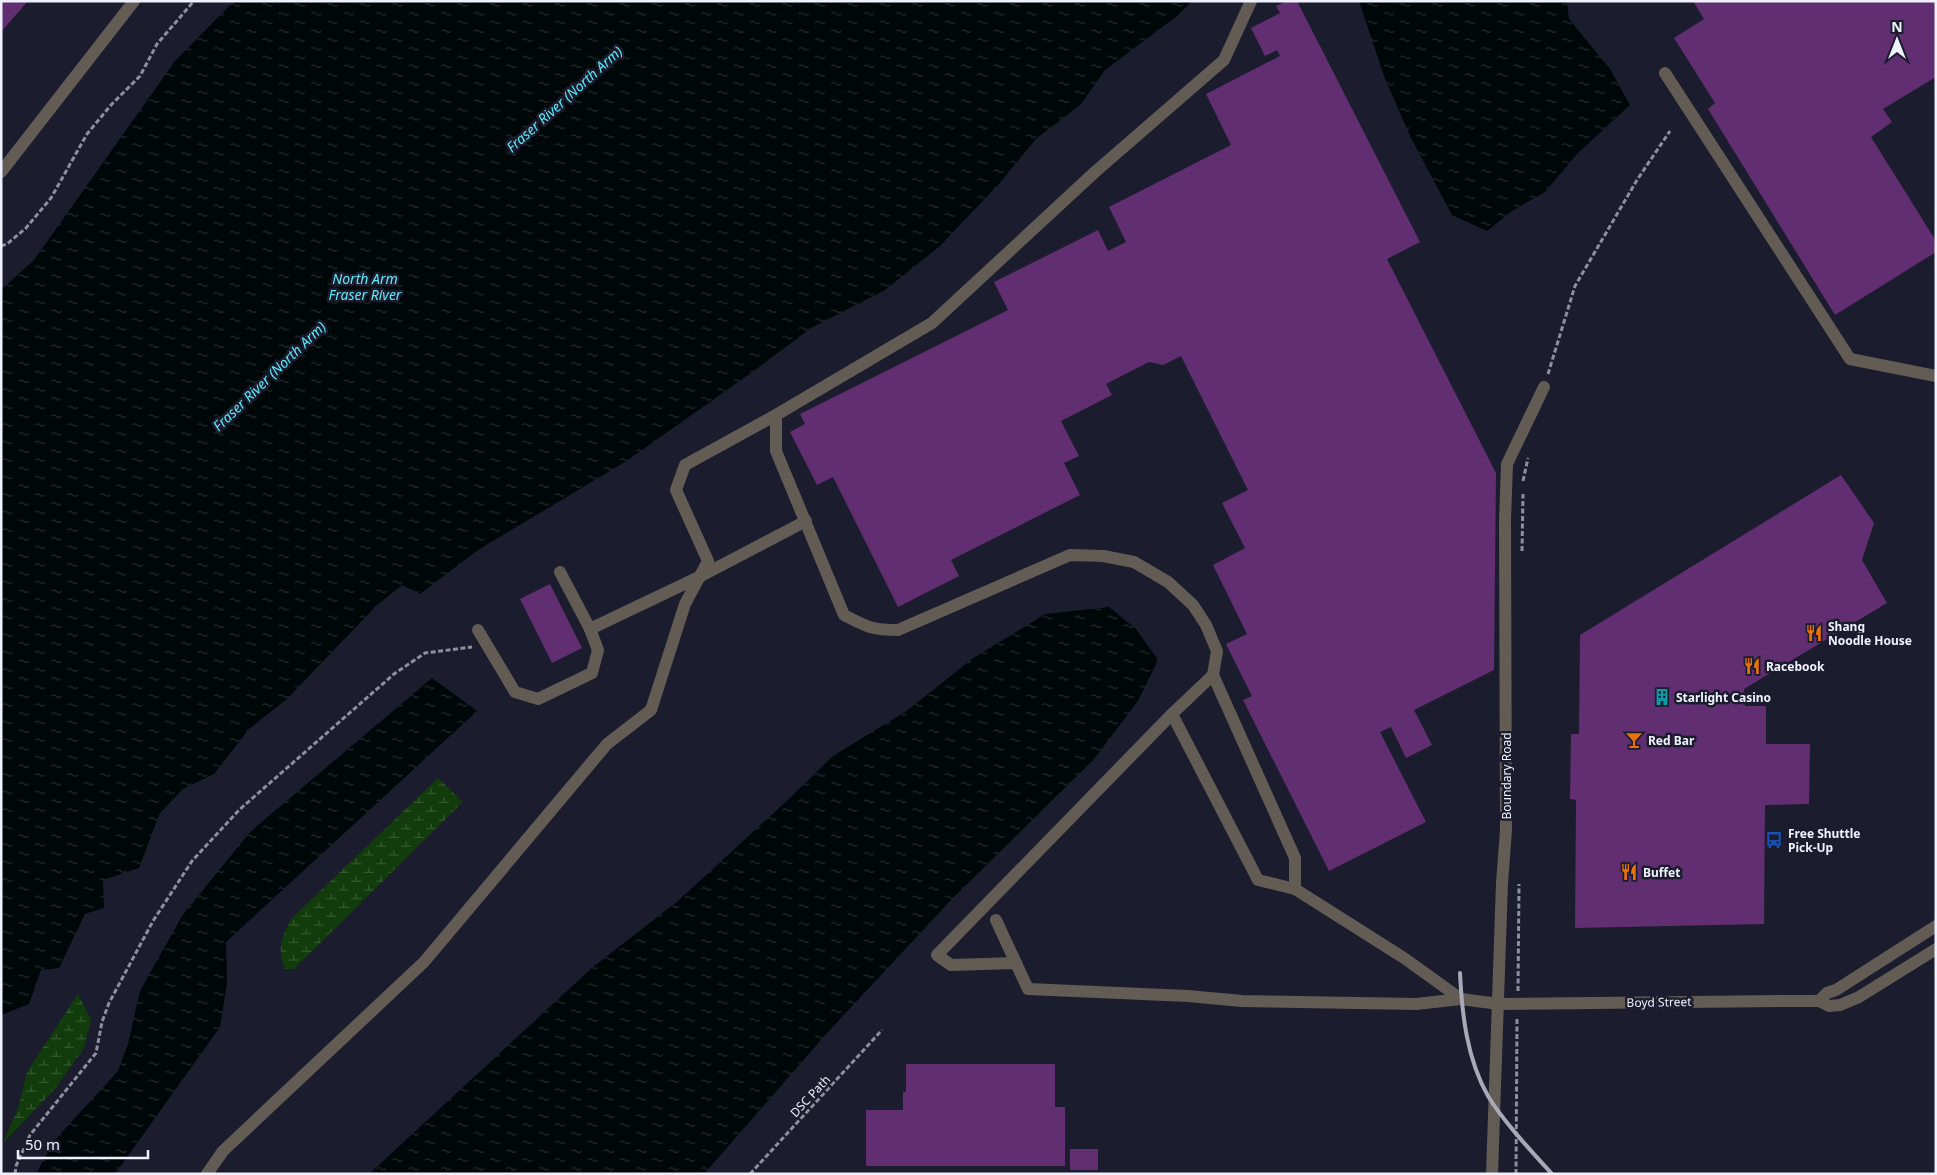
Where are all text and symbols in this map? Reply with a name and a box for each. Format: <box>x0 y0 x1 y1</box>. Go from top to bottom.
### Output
north arrow <box>1872 15 1922 65</box>
text: N <box>1891 17 1903 36</box>
water label: Fraser River (North Arm) <box>502 42 626 156</box>
water label: North Arm Fraser River <box>329 269 402 304</box>
water label: Fraser River (North Arm) <box>208 317 330 435</box>
place label: Shang Noodle House <box>1828 618 1912 649</box>
restaurant icon: Shang Noodle House <box>1804 623 1824 643</box>
restaurant icon: Racebook <box>1742 656 1762 676</box>
place label: Racebook <box>1766 658 1825 675</box>
building icon: Starlight Casino <box>1652 687 1672 707</box>
place label: Starlight Casino <box>1676 689 1771 706</box>
bar icon: Red Bar <box>1624 730 1644 750</box>
street label: Boundary Road <box>1498 732 1515 820</box>
place label: Red Bar <box>1648 732 1695 749</box>
place label: Free Shuttle Pick-Up <box>1788 825 1861 856</box>
bus stop icon: Free Shuttle Pick-Up <box>1764 830 1784 850</box>
restaurant icon: Buffet <box>1619 862 1639 882</box>
place label: Buffet <box>1643 864 1680 881</box>
street label: Boyd Street <box>1626 993 1692 1011</box>
street label: DSC Path <box>786 1071 834 1121</box>
scale bar <box>18 1128 148 1160</box>
text: 50 m <box>25 1134 60 1154</box>

